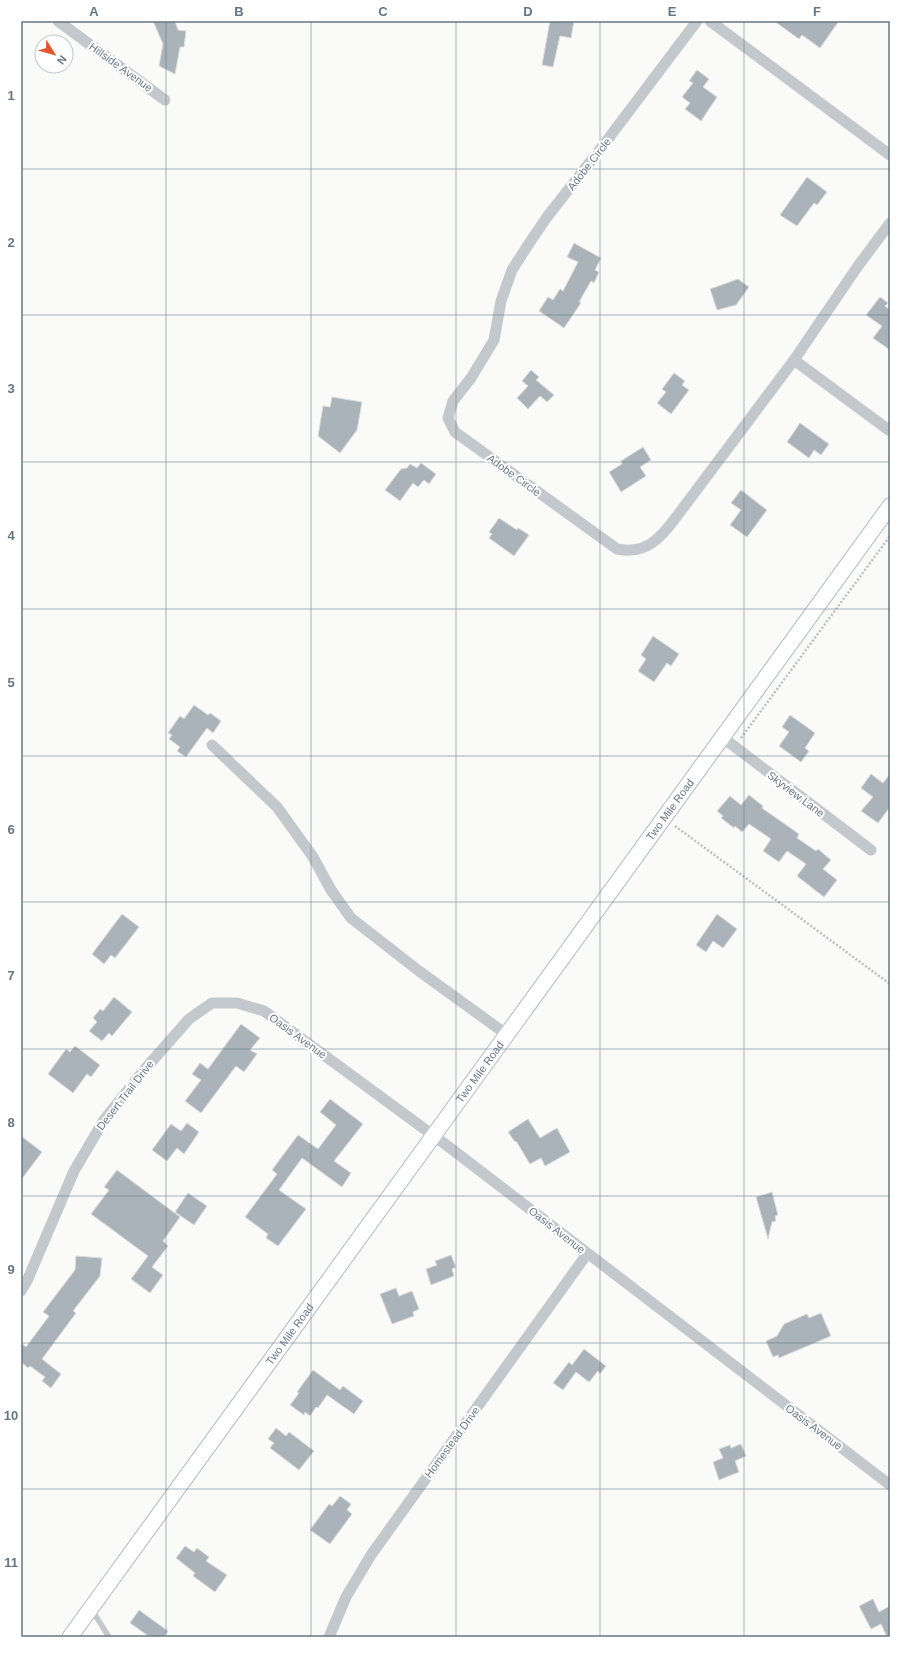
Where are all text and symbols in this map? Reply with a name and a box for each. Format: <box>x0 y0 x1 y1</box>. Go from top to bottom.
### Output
text: A <box>89 4 99 19</box>
text: B <box>234 4 244 19</box>
text: C <box>378 4 388 19</box>
text: D <box>523 4 533 19</box>
text: E <box>668 4 677 19</box>
text: F <box>813 4 821 19</box>
north arrow <box>34 34 74 74</box>
street label: Hillside Avenue <box>87 40 155 94</box>
text: N <box>55 53 69 67</box>
text: 1 <box>7 88 15 103</box>
street label: Adobe Circle <box>565 135 613 193</box>
text: 2 <box>7 235 15 250</box>
text: 3 <box>7 381 15 396</box>
street label: Adobe Circle <box>485 452 543 498</box>
text: 4 <box>7 528 15 543</box>
text: 5 <box>7 675 15 690</box>
street label: Skyview Lane <box>765 769 827 819</box>
street label: Two Mile Road <box>644 777 696 843</box>
text: 6 <box>7 822 15 837</box>
text: 7 <box>7 968 15 983</box>
street label: Oasis Avenue <box>267 1011 329 1061</box>
street label: Two Mile Road <box>453 1039 506 1105</box>
street label: Desert Trail Drive <box>94 1058 156 1132</box>
text: 8 <box>7 1115 15 1130</box>
street label: Oasis Avenue <box>527 1204 587 1256</box>
text: 9 <box>7 1262 15 1277</box>
street label: Two Mile Road <box>263 1301 316 1367</box>
street label: Oasis Avenue <box>783 1402 845 1452</box>
street label: Homestead Drive <box>422 1404 482 1480</box>
text: 10 <box>4 1408 18 1423</box>
text: 11 <box>4 1555 18 1570</box>

